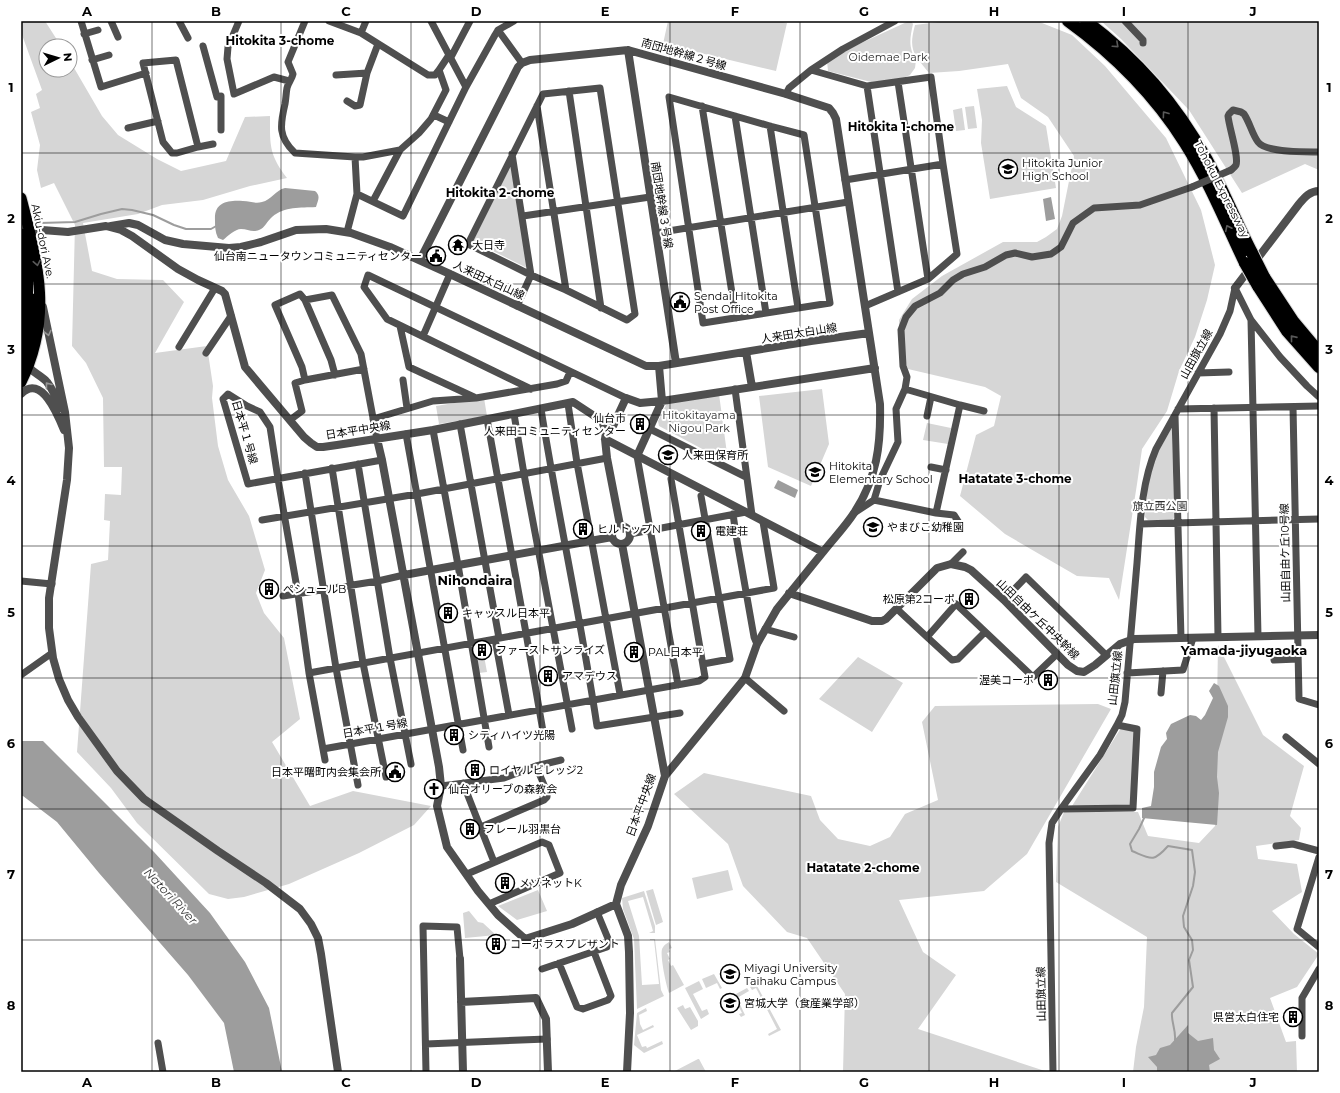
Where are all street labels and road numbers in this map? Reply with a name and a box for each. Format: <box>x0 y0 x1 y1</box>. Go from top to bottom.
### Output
street label: 南団地幹線２号線 <box>640 35 728 73</box>
street label: Tohoku Expressway <box>1191 138 1253 240</box>
street label: 南団地幹線３号線 <box>648 160 676 250</box>
street label: Akiu-dori Ave. <box>28 202 58 280</box>
street label: 人来田太白山線 <box>451 257 527 303</box>
street label: 人来田太白山線 <box>760 320 838 346</box>
street label: 山田旗立線 <box>1177 327 1215 381</box>
street label: 日本平１号線 <box>229 398 261 466</box>
street label: 日本平中央線 <box>324 418 392 442</box>
street label: 山田自由ケ丘10号線 <box>1277 503 1293 603</box>
street label: 山田自由ケ丘中央幹線 <box>994 576 1082 662</box>
street label: 山田旗立線 <box>1105 650 1125 706</box>
street label: 日本平１号線 <box>341 715 409 741</box>
street label: 日本平中央線 <box>623 772 659 838</box>
street label: 山田旗立線 <box>1034 966 1048 1022</box>

